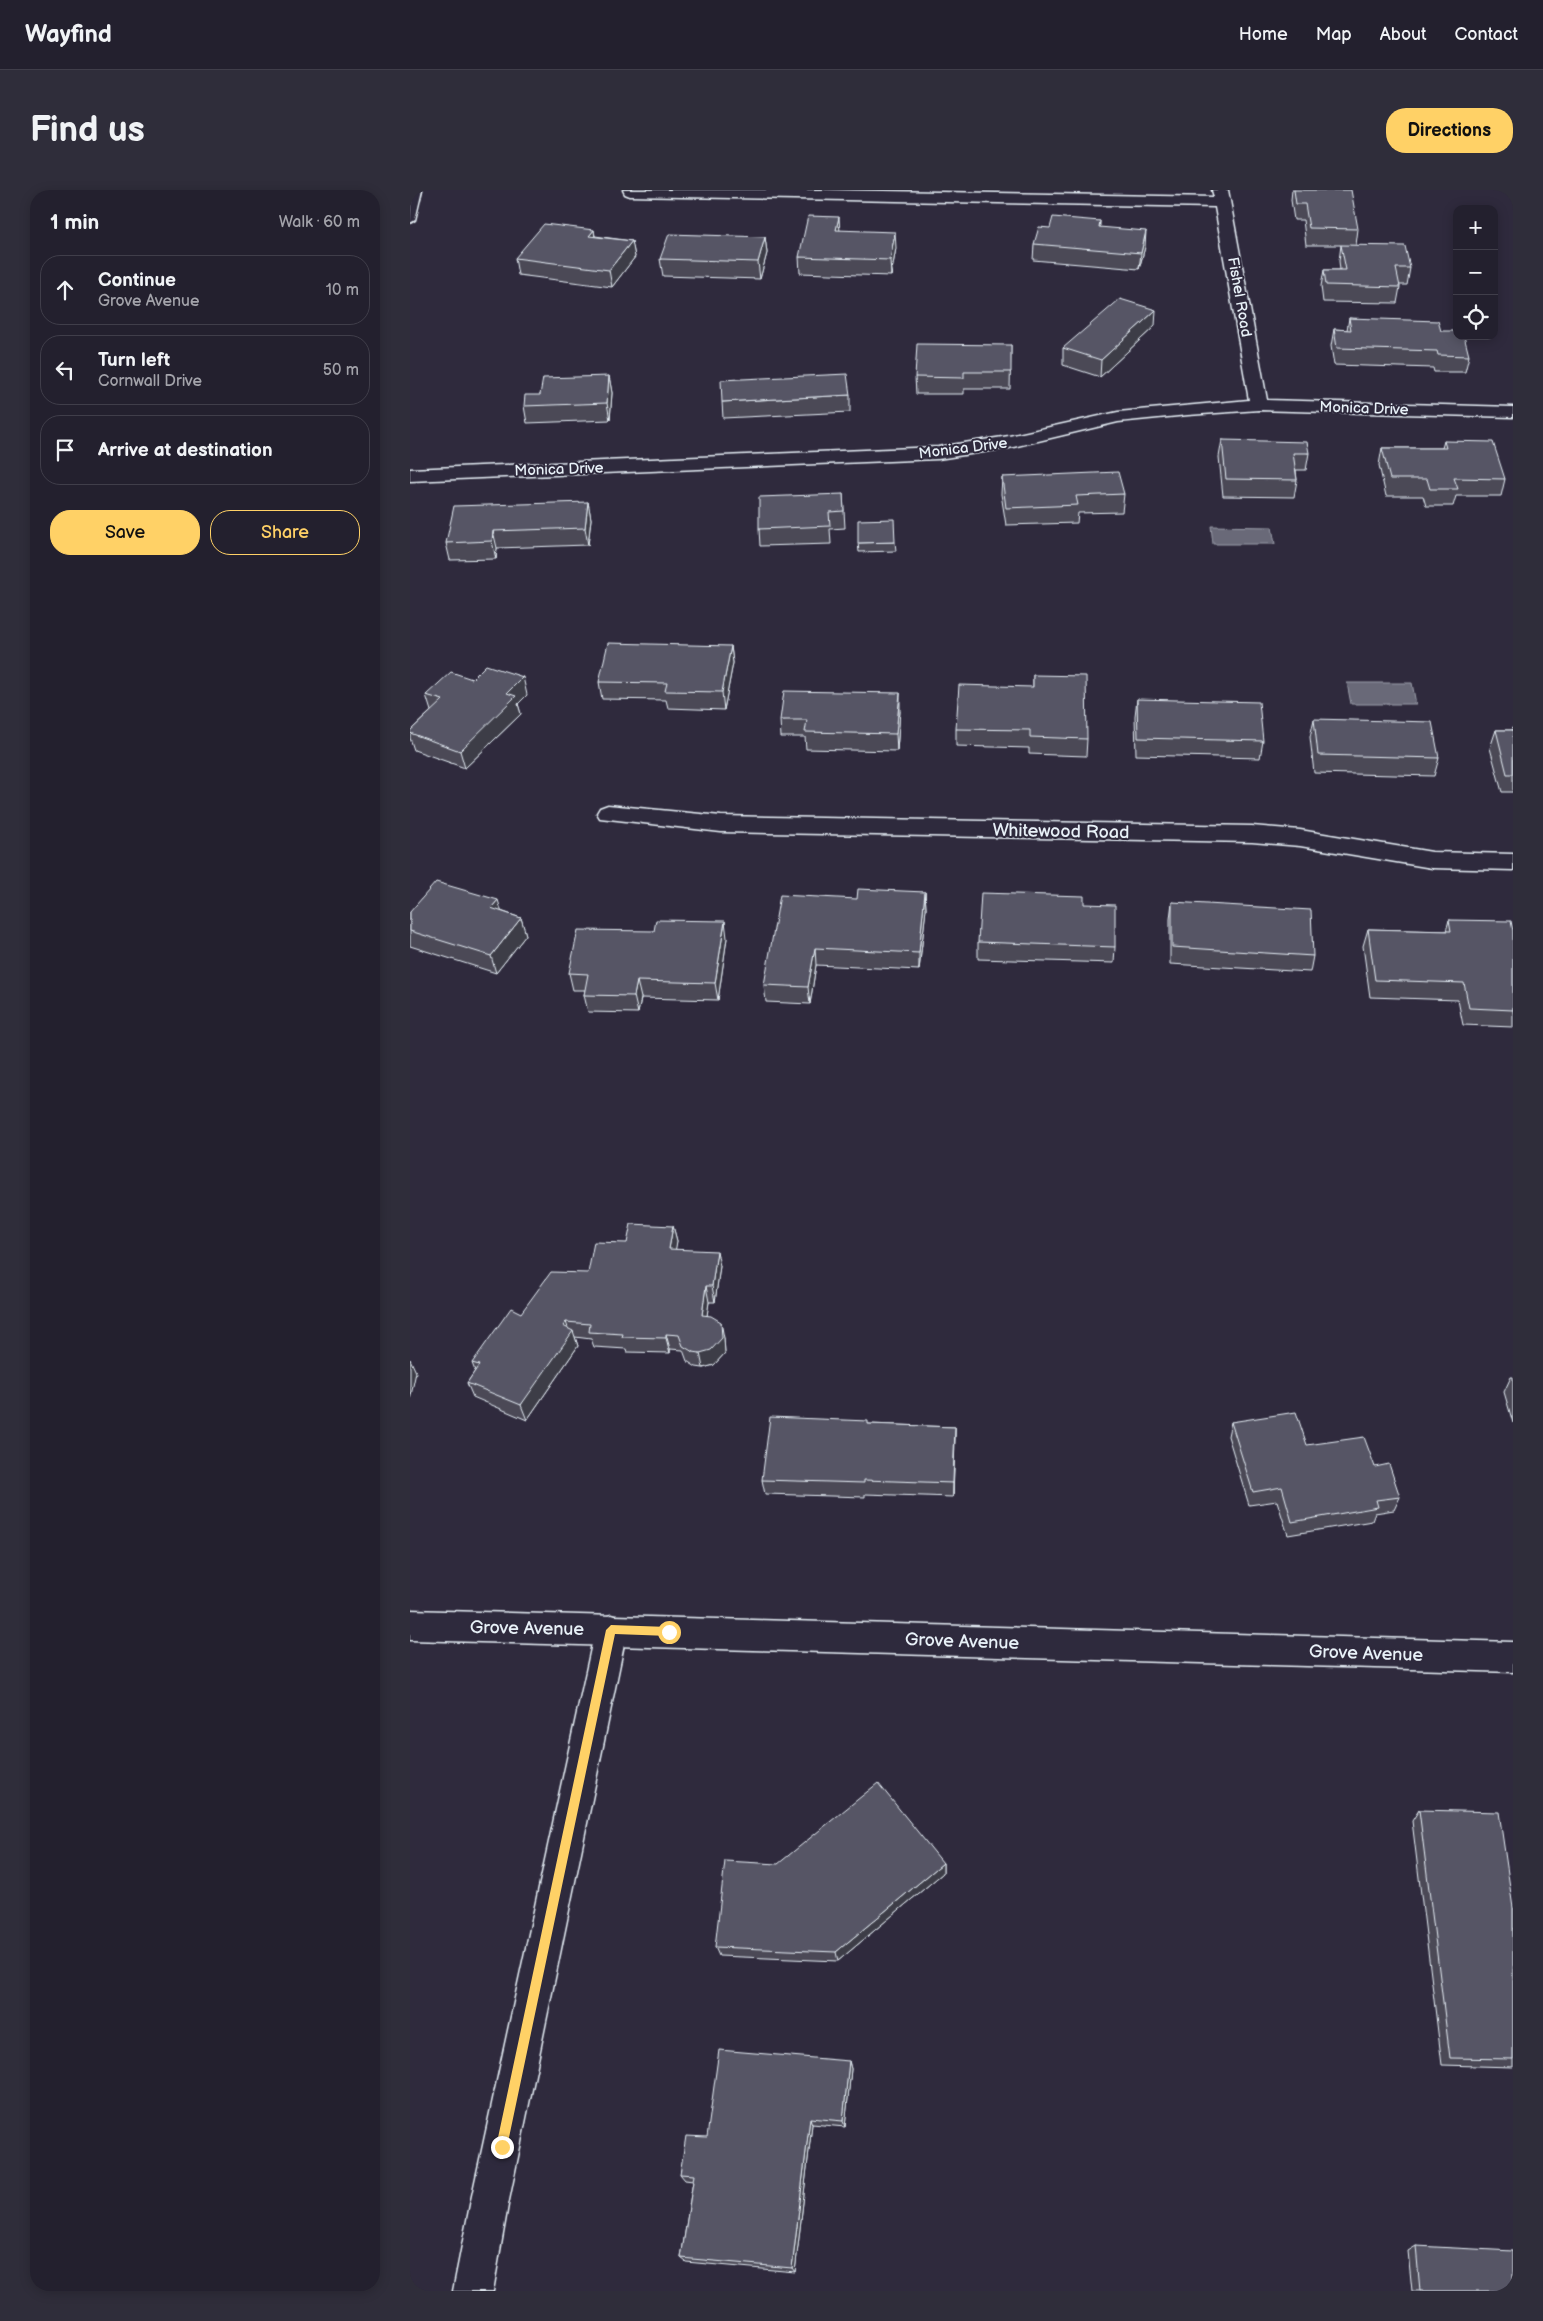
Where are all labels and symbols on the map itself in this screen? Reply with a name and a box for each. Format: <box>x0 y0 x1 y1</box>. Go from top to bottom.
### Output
street label: Fishel Road <box>1223 256 1256 338</box>
street label: Monica Drive <box>1319 397 1409 420</box>
street label: Monica Drive <box>918 434 1009 463</box>
street label: Monica Drive <box>514 458 604 481</box>
street label: Whitewood Road <box>992 820 1129 843</box>
street label: Grove Avenue <box>470 1617 585 1640</box>
route start <box>658 1621 681 1644</box>
street label: Grove Avenue <box>905 1629 1020 1654</box>
street label: Grove Avenue <box>1309 1641 1424 1666</box>
route end <box>491 2136 514 2159</box>

